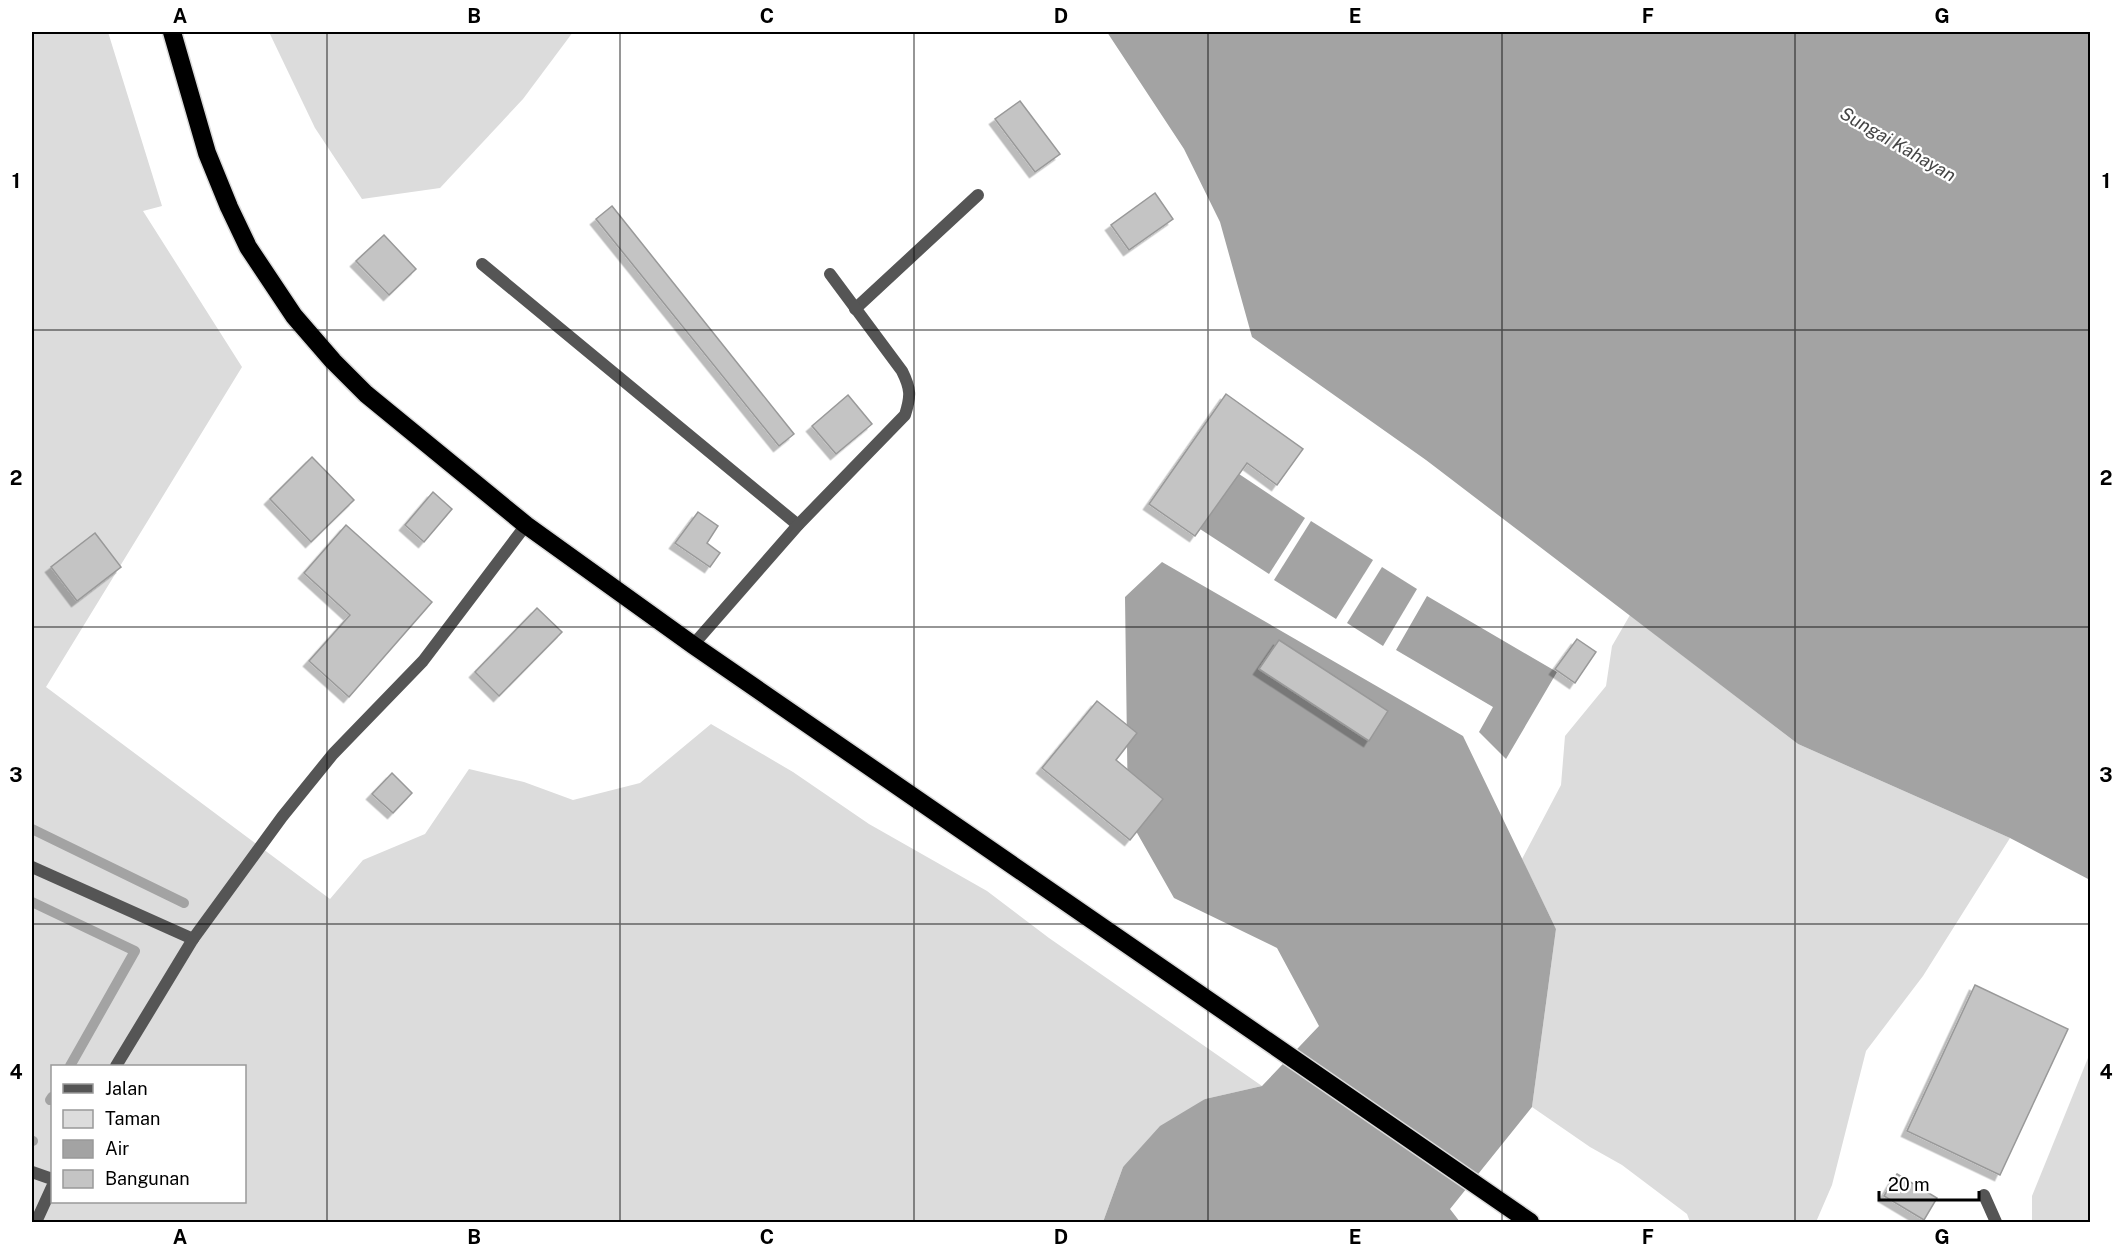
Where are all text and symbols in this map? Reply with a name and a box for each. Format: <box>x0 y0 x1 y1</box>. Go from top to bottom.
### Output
text: A <box>173 4 187 28</box>
text: B <box>467 4 481 28</box>
text: C <box>760 4 774 28</box>
text: D <box>1054 4 1068 28</box>
text: E <box>1349 4 1361 28</box>
text: F <box>1642 4 1654 28</box>
text: G <box>1934 4 1950 28</box>
water label: Sungai Kahayan <box>1836 102 1960 186</box>
text: 1 <box>12 169 20 193</box>
text: 1 <box>2102 169 2110 193</box>
text: 2 <box>10 466 22 490</box>
text: 2 <box>2100 466 2112 490</box>
text: 3 <box>9 763 23 787</box>
text: 3 <box>2099 763 2113 787</box>
text: 4 <box>9 1060 23 1084</box>
text: 4 <box>2099 1060 2113 1084</box>
legend <box>51 1065 246 1203</box>
text: Jalan <box>105 1078 148 1099</box>
text: Taman <box>105 1108 160 1129</box>
text: Air <box>105 1138 129 1159</box>
scale bar <box>1879 1164 1980 1202</box>
text: Bangunan <box>105 1168 190 1189</box>
text: 20 m <box>1888 1174 1930 1195</box>
text: A <box>173 1225 187 1249</box>
text: B <box>467 1225 481 1249</box>
text: C <box>760 1225 774 1249</box>
text: D <box>1054 1225 1068 1249</box>
text: E <box>1349 1225 1361 1249</box>
text: F <box>1642 1225 1654 1249</box>
text: G <box>1934 1225 1950 1249</box>

